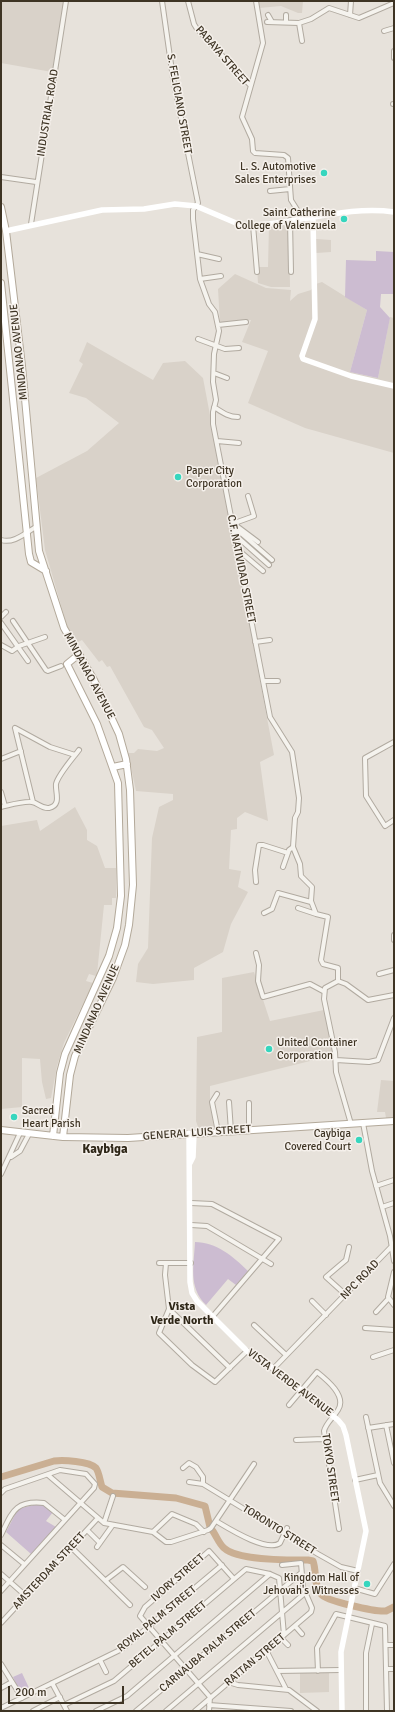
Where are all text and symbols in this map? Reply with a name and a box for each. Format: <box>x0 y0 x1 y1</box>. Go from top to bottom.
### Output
street label: PABAYA STREET <box>192 23 252 89</box>
street label: S. FELICIANO STREET <box>164 53 194 155</box>
street label: INDUSTRIAL ROAD <box>35 68 61 158</box>
place label: L. S. Automotive Sales Enterprises <box>235 160 316 186</box>
marker: L. S. Automotive Sales Enterprises <box>319 168 329 178</box>
place label: Saint Catherine College of Valenzuela <box>235 206 336 232</box>
marker: Saint Catherine College of Valenzuela <box>339 214 349 224</box>
street label: MINDANAO AVENUE <box>7 303 31 401</box>
place label: Paper City Corporation <box>186 464 242 490</box>
marker: Paper City Corporation <box>173 472 183 482</box>
street label: C.F. NATIVIDAD STREET <box>224 514 258 624</box>
street label: MINDANAO AVENUE <box>60 630 118 722</box>
street label: MINDANAO AVENUE <box>71 962 123 1056</box>
place label: United Container Corporation <box>277 1036 357 1062</box>
marker: United Container Corporation <box>264 1044 274 1054</box>
place label: Sacred Heart Parish <box>22 1104 81 1130</box>
marker: Sacred Heart Parish <box>9 1112 19 1122</box>
street label: GENERAL LUIS STREET <box>142 1123 252 1143</box>
place label: Caybiga Covered Court <box>284 1127 351 1153</box>
marker: Caybiga Covered Court <box>354 1135 364 1145</box>
district label: Kaybiga <box>82 1142 128 1158</box>
street label: NPC ROAD <box>338 1257 382 1303</box>
district label: Vista Verde North <box>150 1300 214 1328</box>
street label: VISTA VERDE AVENUE <box>245 1346 335 1420</box>
street label: TOKYO STREET <box>319 1433 341 1503</box>
street label: TORONTO STREET <box>240 1502 318 1558</box>
street label: AMSTERDAM STREET <box>10 1530 88 1612</box>
street label: IVORY STREET <box>149 1551 207 1605</box>
place label: Kingdom Hall of Jehovah's Witnesses <box>263 1571 359 1597</box>
marker: Kingdom Hall of Jehovah's Witnesses <box>362 1579 372 1589</box>
street label: ROYAL PALM STREET <box>115 1583 199 1655</box>
street label: BETEL PALM STREET <box>126 1599 210 1671</box>
street label: CARNAUBA PALM STREET <box>157 1607 259 1695</box>
street label: RATTAN STREET <box>222 1631 288 1689</box>
scale bar <box>10 1678 126 1704</box>
text: 200 m <box>15 1685 47 1700</box>

